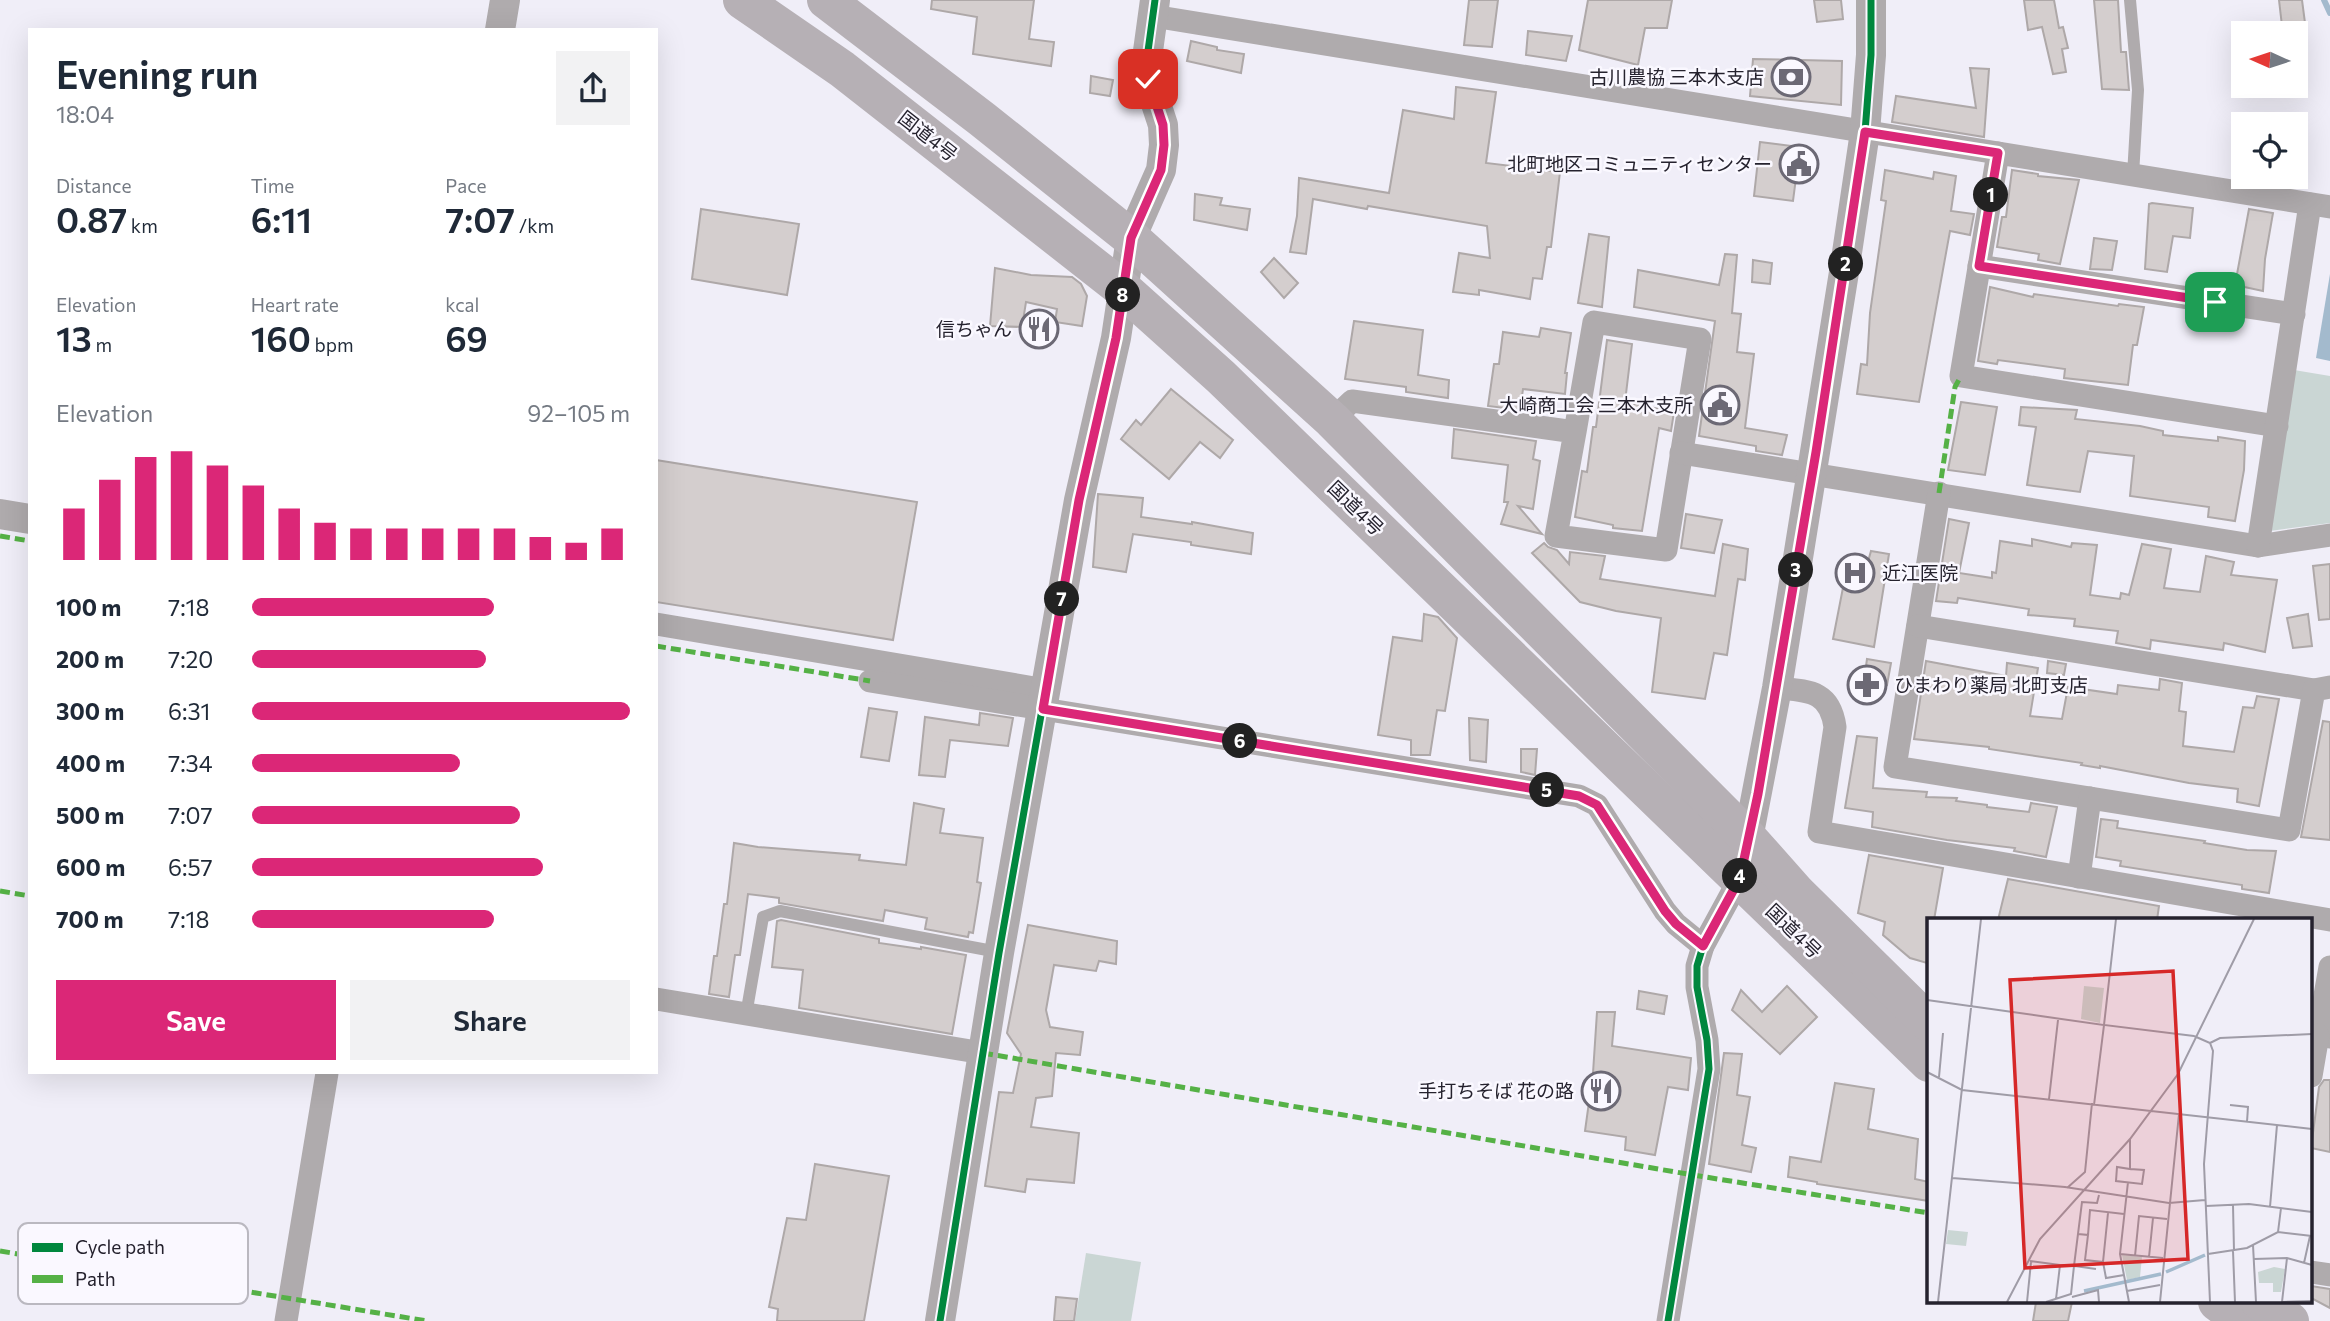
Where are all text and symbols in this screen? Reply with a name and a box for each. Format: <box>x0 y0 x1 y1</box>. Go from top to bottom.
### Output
north arrow <box>2231 21 2308 98</box>
map controls <box>2231 21 2308 189</box>
pin <box>1118 49 1178 109</box>
text: Evening run <box>56 50 259 97</box>
button: share <box>556 51 630 125</box>
bank icon: 古川農協 三本木支店 <box>1770 56 1812 98</box>
icon: check <box>1129 60 1167 98</box>
place label: 古川農協 三本木支店 <box>1589 65 1764 88</box>
text: 18:04 <box>56 100 114 128</box>
street label: 国道4号 <box>894 105 962 166</box>
button: locate <box>2231 112 2308 189</box>
public building icon: 北町地区コミュニティセンター <box>1778 143 1820 185</box>
place label: 北町地区コミュニティセンター <box>1507 152 1772 175</box>
text: Distance <box>56 174 132 197</box>
text: Time <box>251 174 294 197</box>
text: Pace <box>445 174 487 197</box>
pin: 1 <box>1974 178 2008 212</box>
text: 1 <box>1986 183 1995 206</box>
text: 0.87 <box>56 197 127 240</box>
text: 6:11 <box>251 197 312 240</box>
text: 7:07 <box>445 197 515 240</box>
text: km <box>127 214 158 237</box>
text: /km <box>515 214 554 237</box>
pin: 2 <box>1828 246 1864 282</box>
text: 2 <box>1840 252 1851 275</box>
pin <box>2185 272 2245 332</box>
pin: 8 <box>1106 278 1140 312</box>
text: 8 <box>1117 283 1128 306</box>
icon: arrive <box>2196 283 2234 321</box>
text: Elevation <box>56 293 136 316</box>
text: Heart rate <box>251 293 339 316</box>
text: kcal <box>445 293 479 316</box>
restaurant icon: 信ちゃん <box>1018 308 1060 350</box>
text: 13 <box>56 316 92 359</box>
text: 160 <box>251 316 311 359</box>
text: 69 <box>445 316 488 359</box>
place label: 信ちゃん <box>936 317 1012 340</box>
text: m <box>92 333 112 356</box>
text: bpm <box>311 333 354 356</box>
public building icon: 大崎商工会 三本木支所 <box>1699 384 1741 426</box>
place label: 大崎商工会 三本木支所 <box>1499 393 1693 416</box>
text: Elevation <box>56 399 153 427</box>
text: 92–105 m <box>527 399 630 427</box>
street label: 国道4号 <box>1324 476 1389 540</box>
pin: 3 <box>1778 552 1814 588</box>
hospital icon: 近江医院 <box>1834 552 1876 594</box>
text: 3 <box>1790 558 1801 581</box>
place label: 近江医院 <box>1882 561 1958 584</box>
pin: 7 <box>1044 582 1080 616</box>
text: 7 <box>1056 587 1067 610</box>
text: 100 m <box>56 593 121 621</box>
text: 7:18 <box>168 593 209 621</box>
text: 200 m <box>56 645 124 673</box>
text: 7:20 <box>168 645 213 673</box>
pharmacy icon: ひまわり薬局 北町支店 <box>1846 664 1888 706</box>
place label: ひまわり薬局 北町支店 <box>1894 673 2088 696</box>
text: 300 m <box>56 697 124 725</box>
text: 6:31 <box>168 697 210 725</box>
pin: 6 <box>1222 724 1258 758</box>
text: 6 <box>1234 729 1245 752</box>
text: 400 m <box>56 749 125 777</box>
text: 7:34 <box>168 749 213 777</box>
pin: 5 <box>1530 772 1564 808</box>
text: 5 <box>1541 778 1552 801</box>
text: 500 m <box>56 801 124 829</box>
text: 7:07 <box>168 801 213 829</box>
text: 600 m <box>56 853 125 881</box>
text: 6:57 <box>168 853 213 881</box>
pin: 4 <box>1722 858 1758 894</box>
text: 4 <box>1734 864 1745 887</box>
street label: 国道4号 <box>1762 899 1827 963</box>
text: 700 m <box>56 905 124 933</box>
text: 7:18 <box>168 905 209 933</box>
inset map <box>1927 918 2312 1304</box>
button: Save <box>56 980 336 1060</box>
button: Share <box>350 980 630 1060</box>
restaurant icon: 手打ちそば 花の路 <box>1580 1070 1622 1112</box>
place label: 手打ちそば 花の路 <box>1418 1079 1574 1102</box>
legend <box>18 1223 248 1304</box>
text: Cycle path <box>75 1235 165 1258</box>
text: Path <box>75 1267 116 1290</box>

